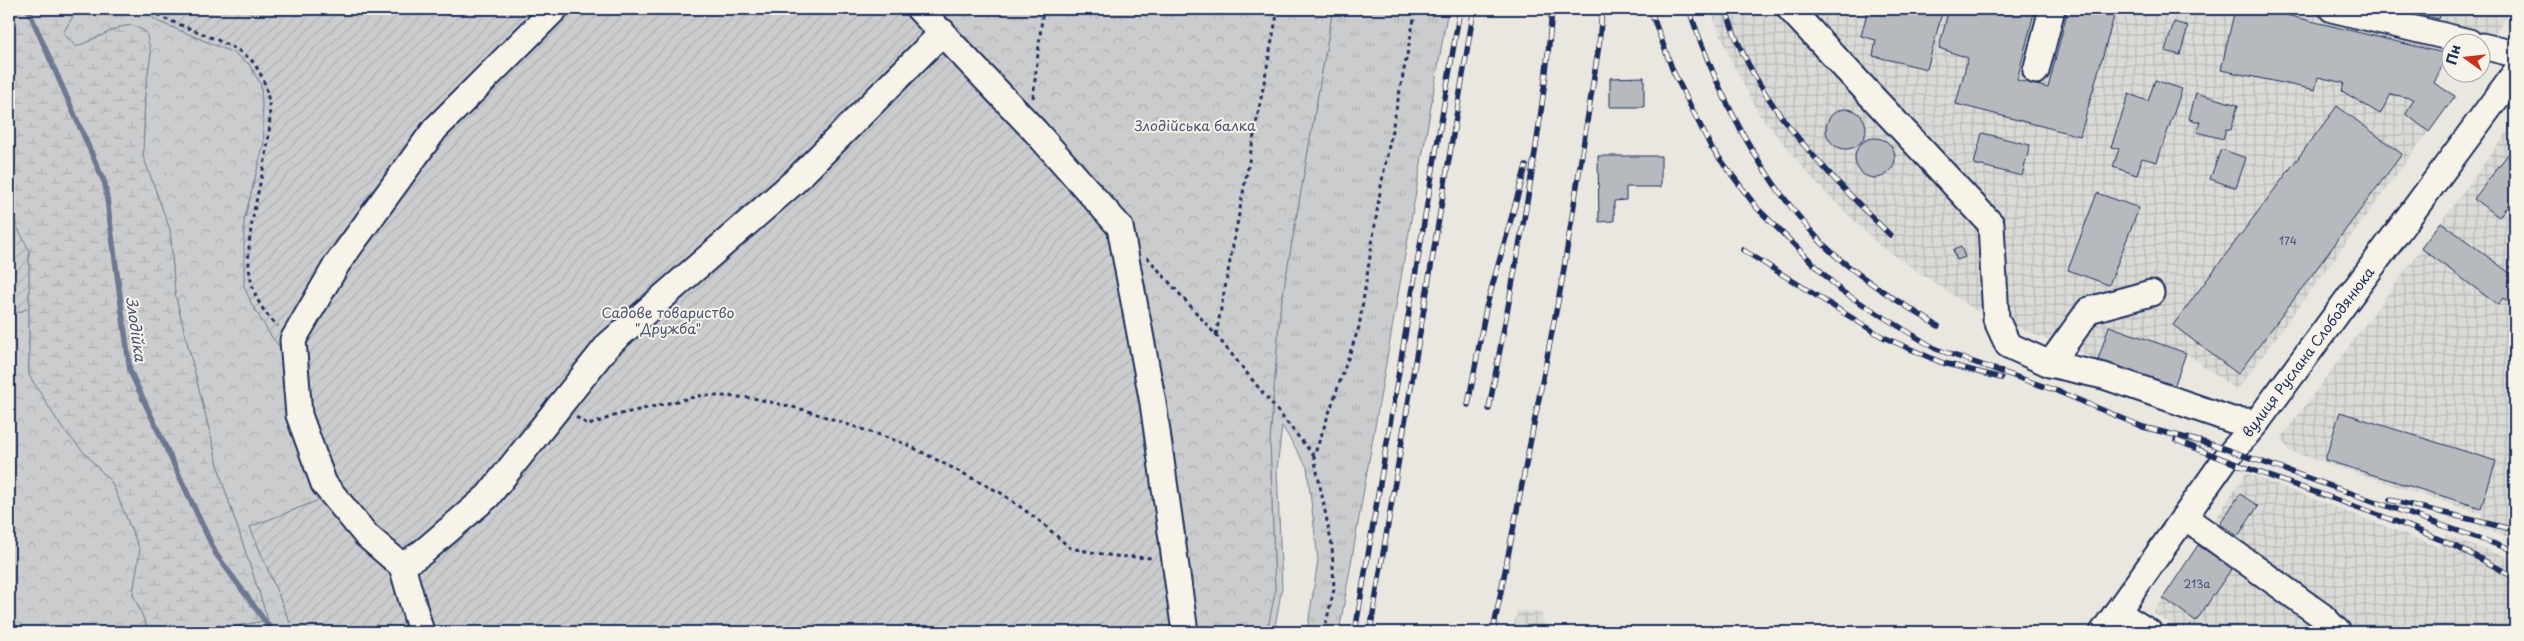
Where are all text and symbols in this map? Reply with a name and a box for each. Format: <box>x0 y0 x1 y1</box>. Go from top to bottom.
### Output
north arrow <box>2442 32 2492 82</box>
text: Пн <box>2440 42 2466 67</box>
park label: Злодійська балка <box>1133 115 1256 136</box>
house number: 174 <box>2279 232 2297 249</box>
street label: вулиця Руслана Слободянюка <box>2237 262 2379 442</box>
water label: Злодійка <box>121 295 153 364</box>
park label: Садове товариство "Дружба" <box>602 302 735 339</box>
house number: 213а <box>2184 575 2211 592</box>

